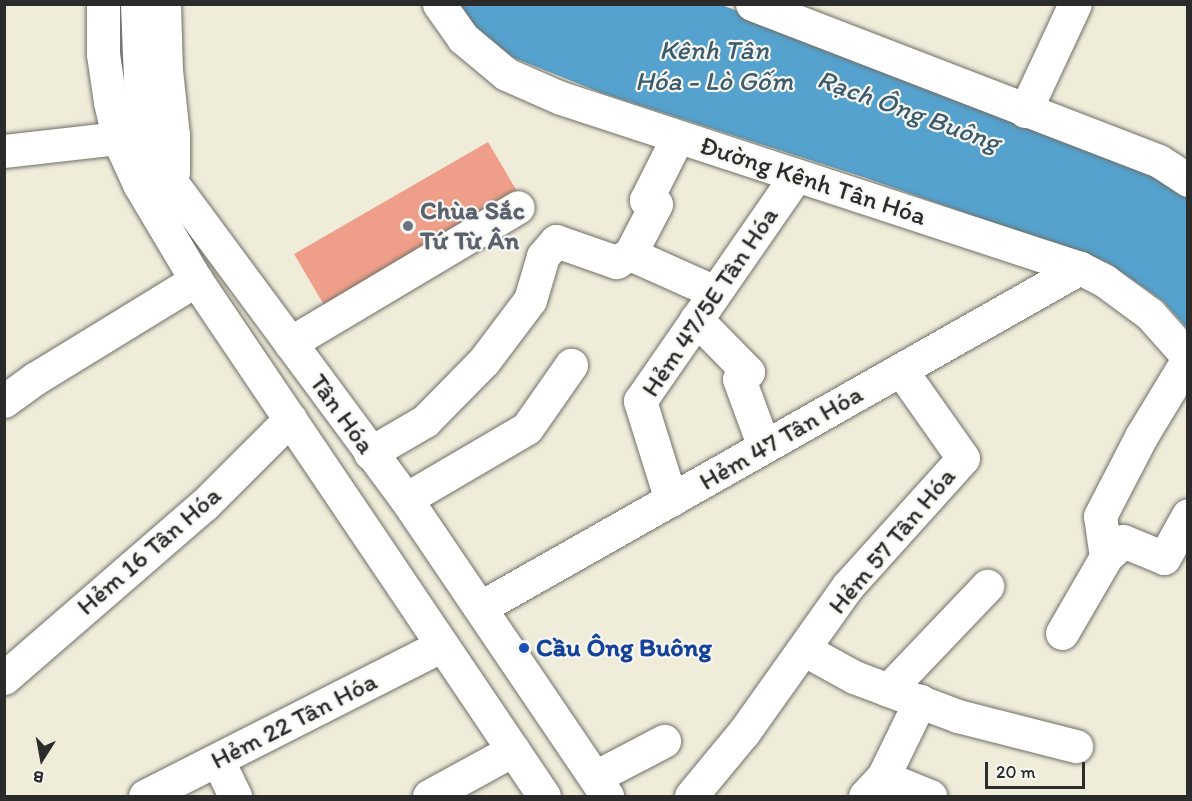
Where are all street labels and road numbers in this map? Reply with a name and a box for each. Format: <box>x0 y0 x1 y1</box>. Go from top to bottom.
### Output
street label: Đường Kênh Tân Hóa <box>697 130 929 232</box>
street label: Hẻm 47/5E Tân Hóa <box>635 201 785 403</box>
street label: Tân Hóa <box>303 368 381 460</box>
street label: Hẻm 47 Tân Hóa <box>694 379 868 497</box>
street label: Hẻm 57 Tân Hóa <box>822 461 962 621</box>
street label: Hẻm 16 Tân Hóa <box>71 480 227 622</box>
street label: Hẻm 22 Tân Hóa <box>206 666 382 776</box>

